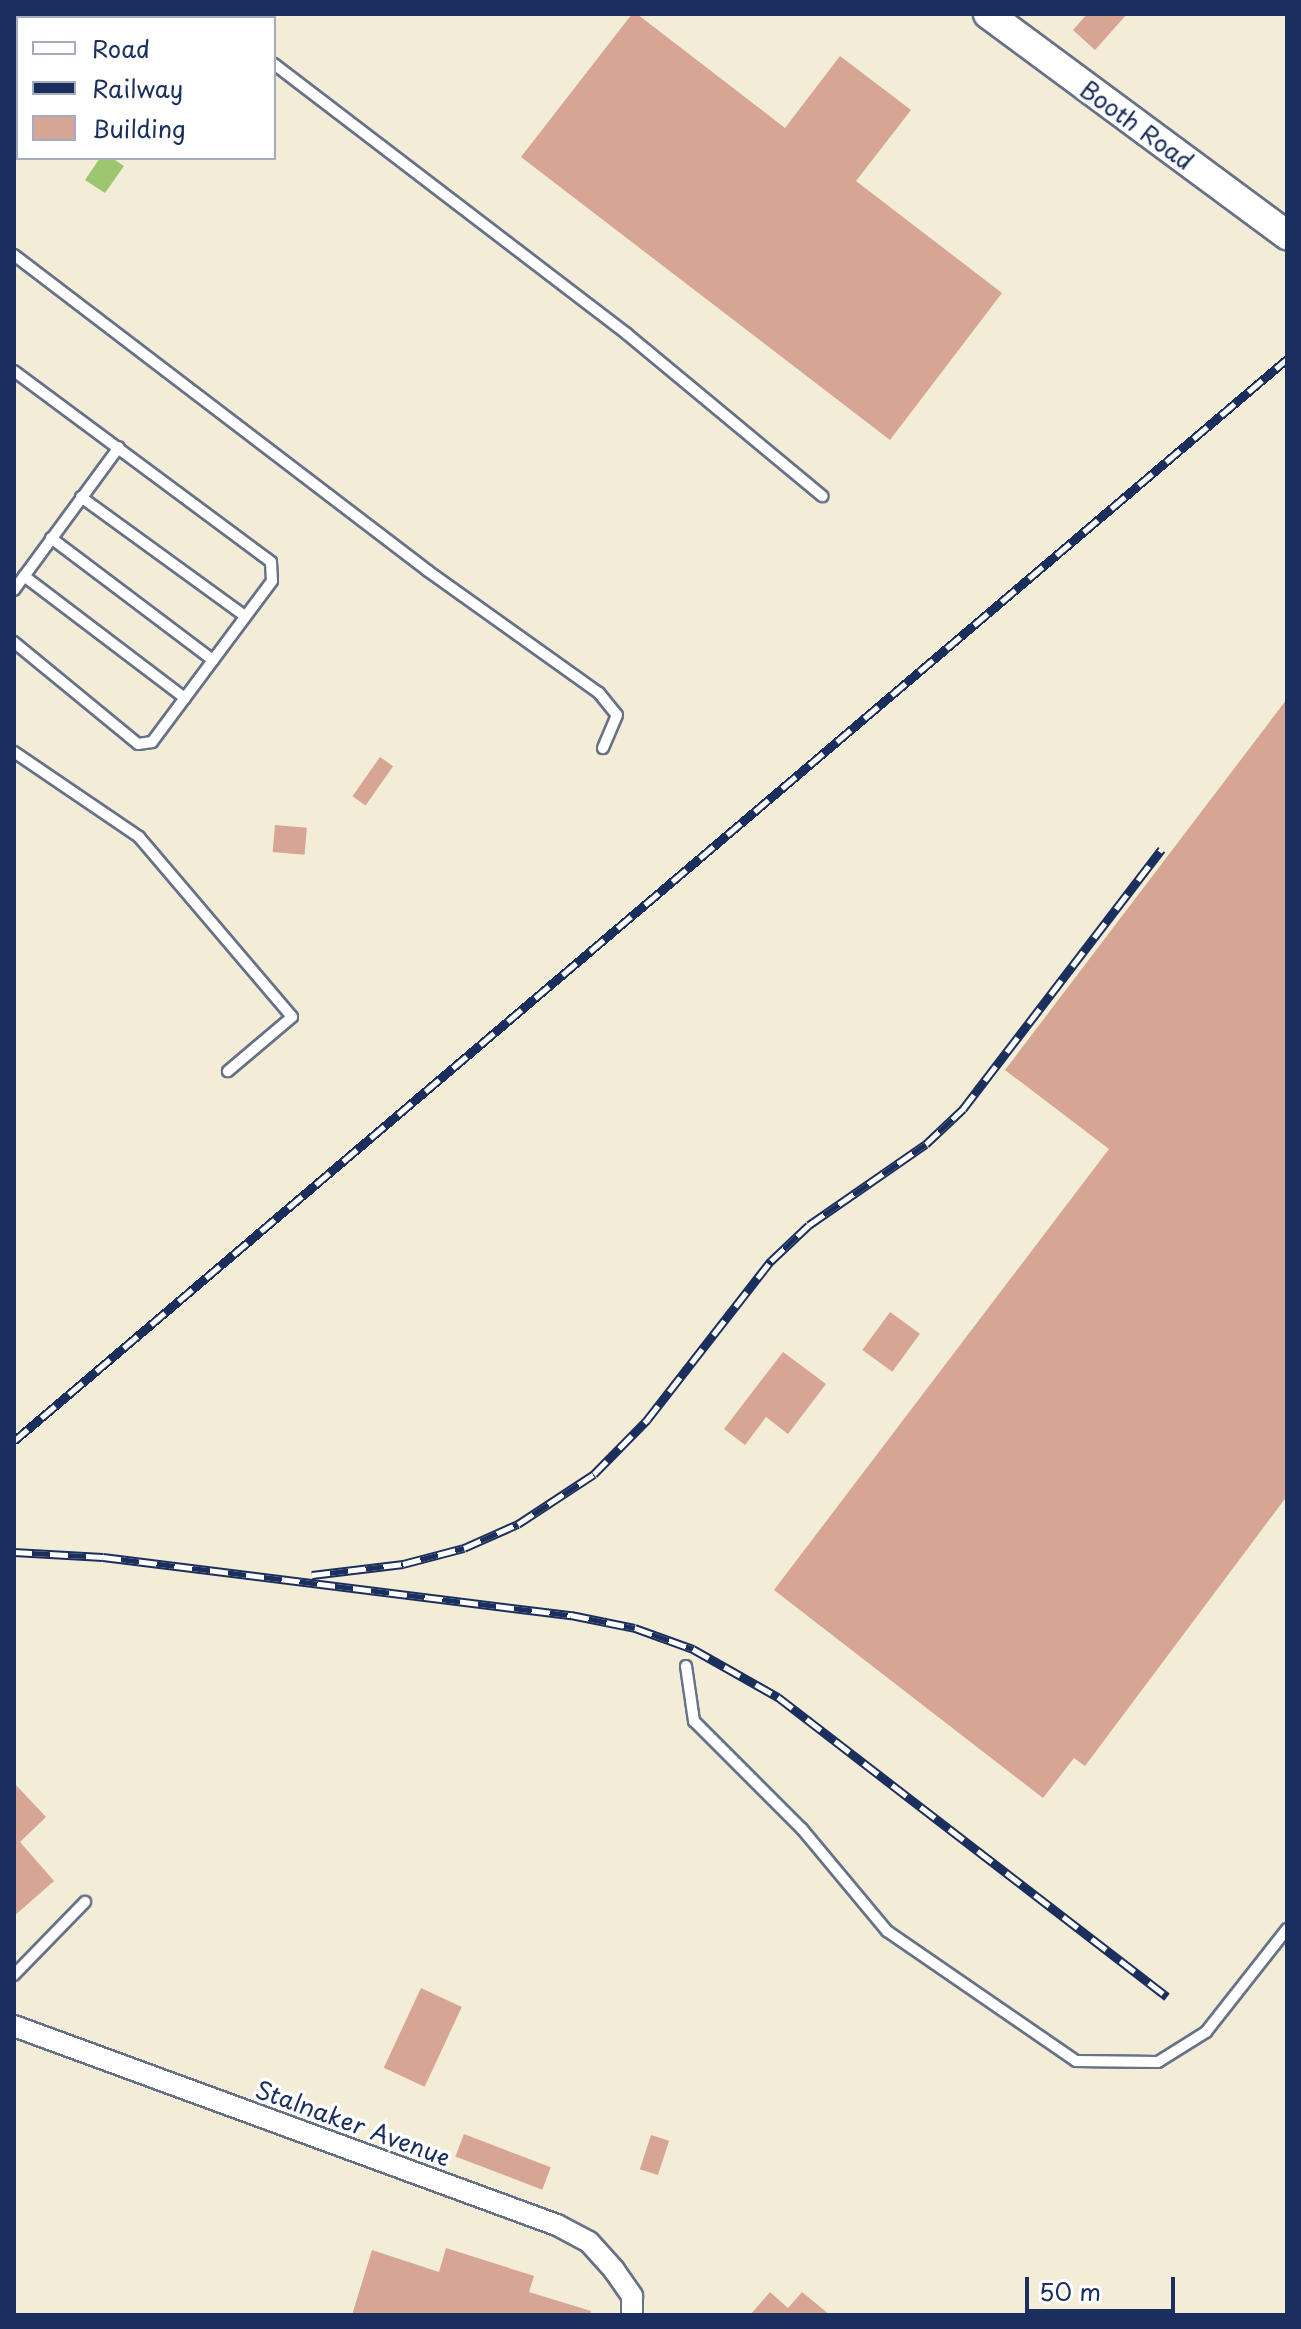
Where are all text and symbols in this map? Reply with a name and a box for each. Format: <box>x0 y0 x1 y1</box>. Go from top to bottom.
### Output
legend <box>16 16 276 160</box>
text: Road <box>92 30 150 66</box>
text: Railway <box>92 70 183 106</box>
street label: Booth Road <box>1075 74 1199 176</box>
text: Building <box>92 110 186 146</box>
street label: Stalnaker Avenue <box>252 2074 454 2172</box>
scale bar <box>1029 2261 1179 2311</box>
text: 50 m <box>1039 2273 1101 2309</box>

